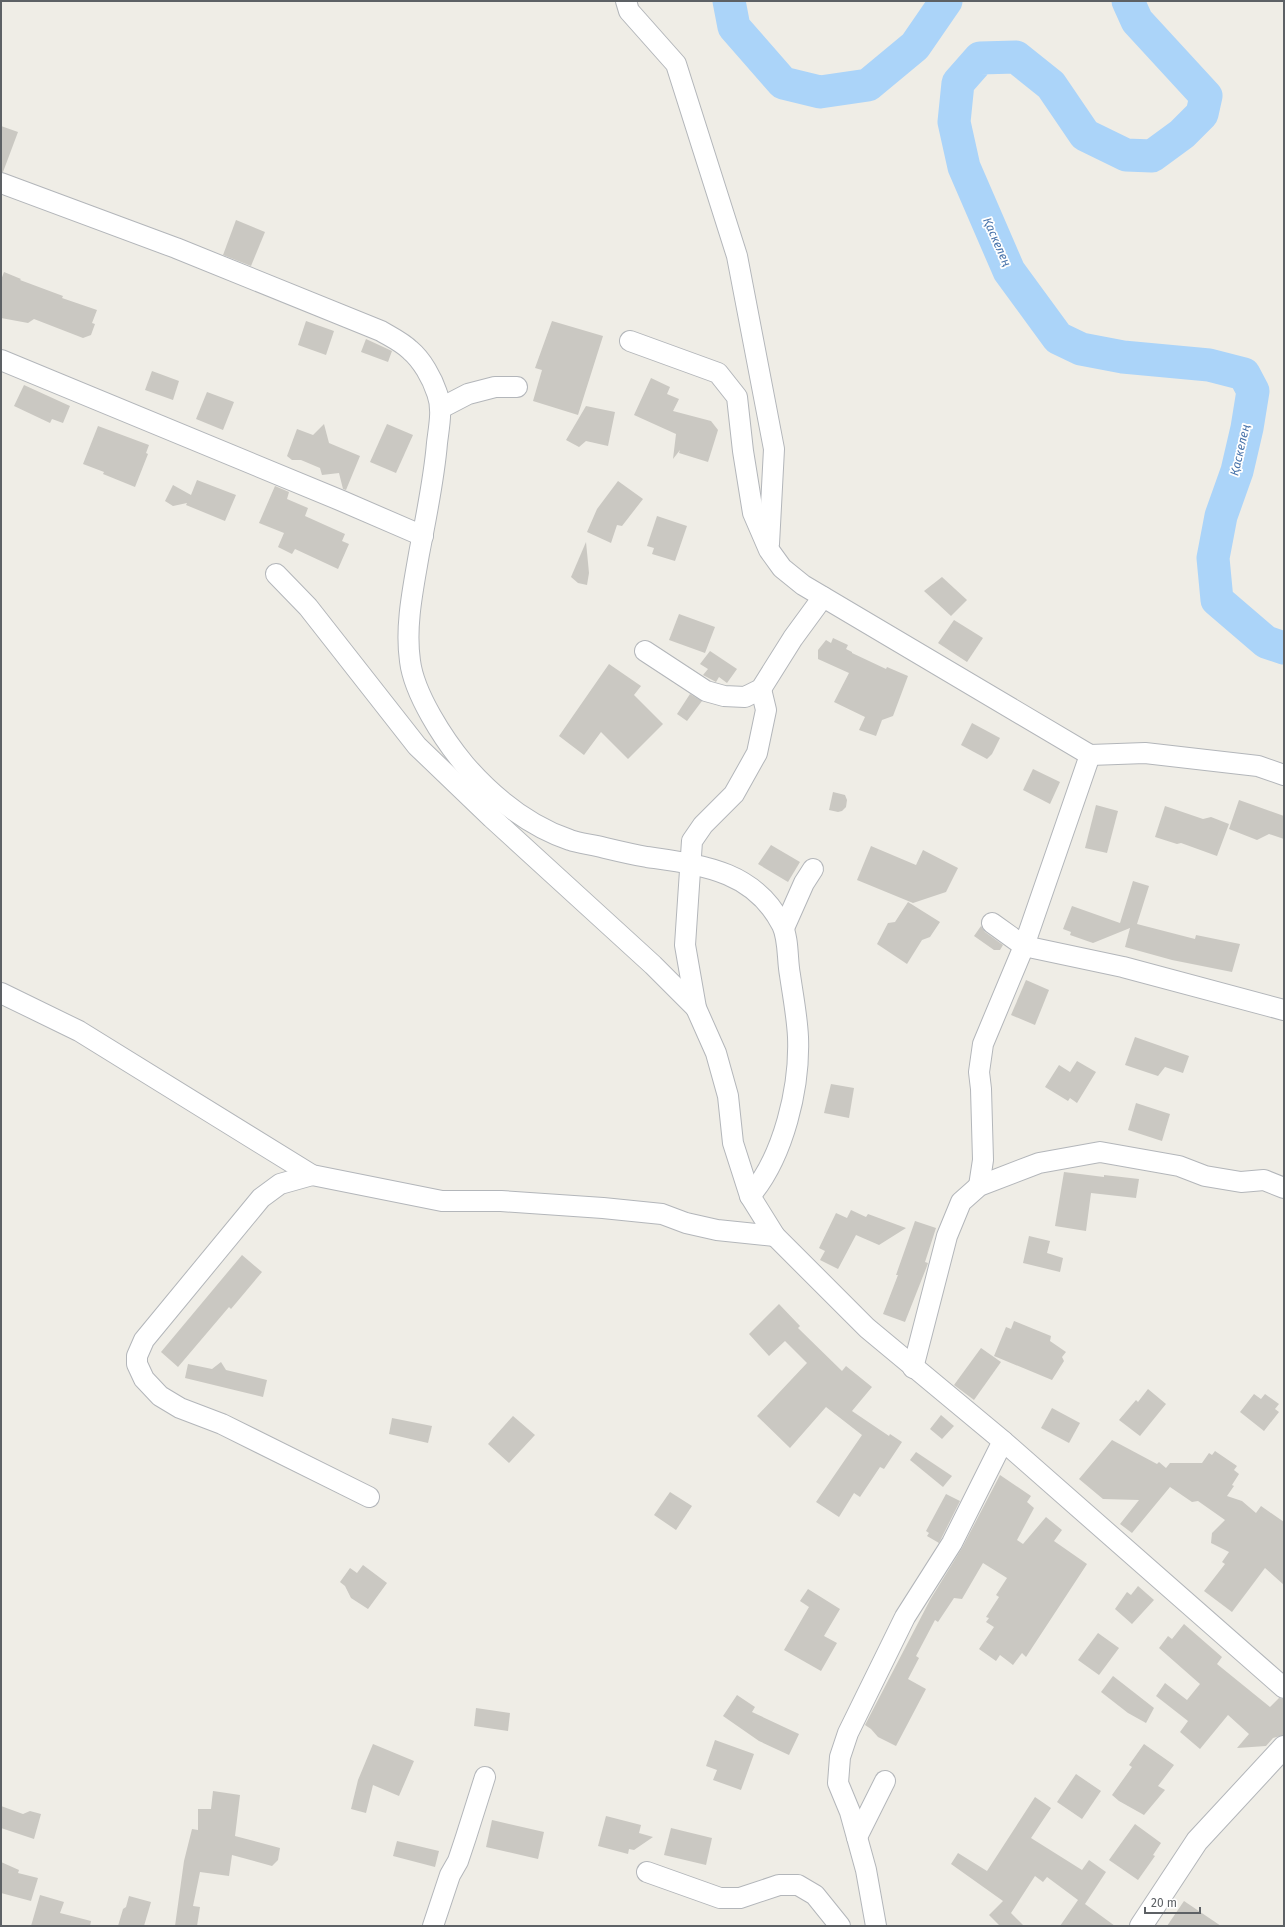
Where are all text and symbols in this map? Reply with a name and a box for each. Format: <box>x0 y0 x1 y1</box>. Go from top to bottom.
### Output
water label: Қаскелең <box>980 215 1014 269</box>
water label: Қаскелең <box>1227 423 1253 477</box>
scale bar <box>1145 1889 1200 1915</box>
text: 20 m <box>1151 1896 1177 1910</box>

